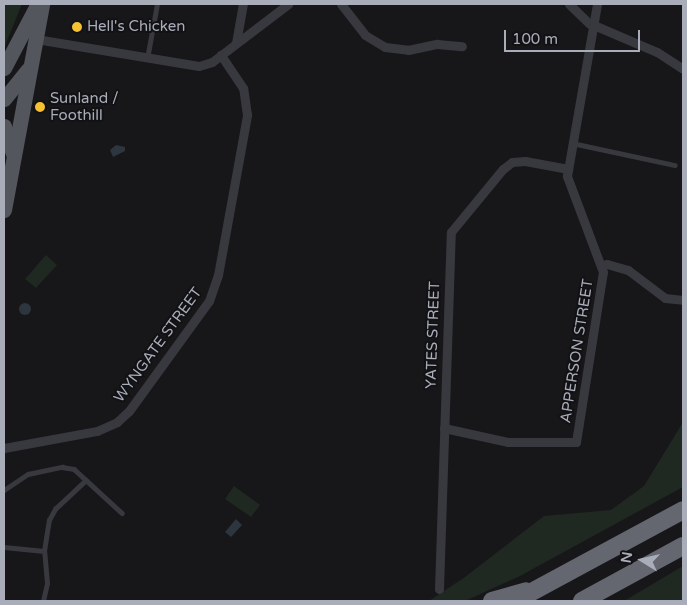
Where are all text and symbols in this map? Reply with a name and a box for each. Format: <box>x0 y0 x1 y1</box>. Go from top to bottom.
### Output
place label: Hell's Chicken <box>87 18 185 36</box>
scale bar <box>507 20 643 52</box>
marker: Hell's Chicken <box>71 21 83 33</box>
text: 100 m <box>512 30 558 48</box>
place label: Sunland / Foothill <box>50 89 119 124</box>
marker: Sunland / Foothill <box>34 101 46 113</box>
street label: APPERSON STREET <box>557 278 597 424</box>
street label: YATES STREET <box>422 281 444 389</box>
street label: WYNGATE STREET <box>110 284 206 406</box>
north arrow <box>617 535 667 585</box>
text: N <box>617 550 636 564</box>

